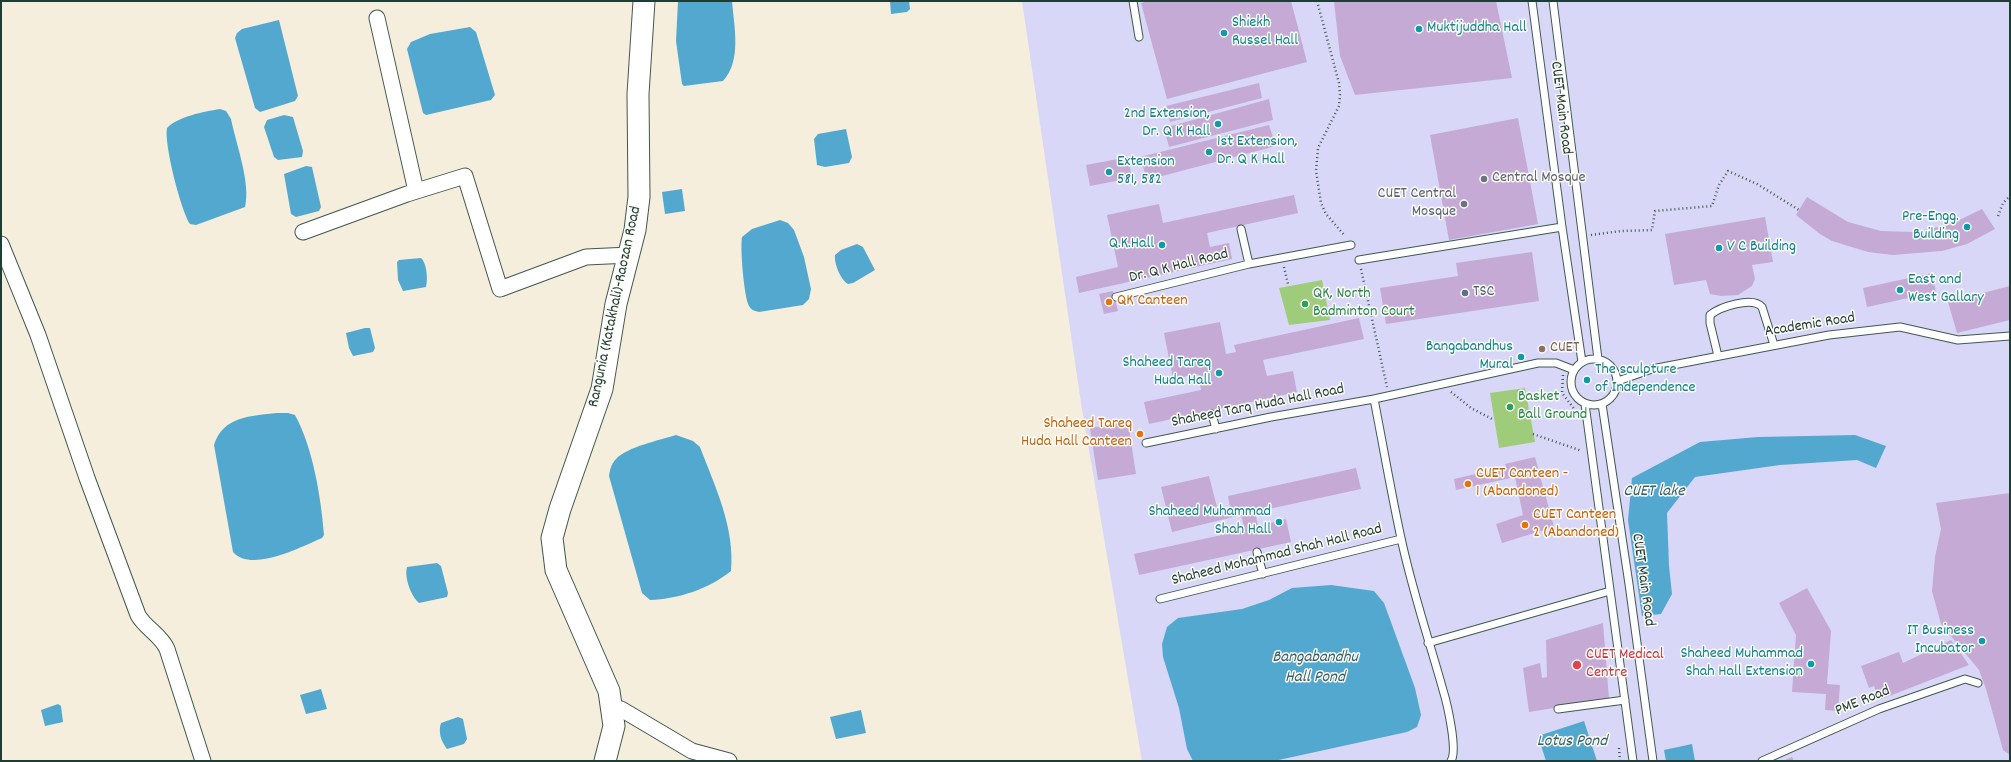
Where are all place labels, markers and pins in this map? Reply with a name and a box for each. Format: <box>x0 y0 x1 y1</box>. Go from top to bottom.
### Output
place label: Shiekh Russel Hall <box>1232 14 1298 52</box>
place label: Muktijuddha Hall <box>1427 19 1527 39</box>
marker: Muktijuddha Hall <box>1414 24 1424 34</box>
marker: Shiekh Russel Hall <box>1219 28 1229 38</box>
place label: 2nd Extension, Dr. Q K Hall <box>1124 105 1210 143</box>
marker: 2nd Extension, Dr. Q K Hall <box>1213 119 1223 129</box>
place label: 1st Extension, Dr. Q K Hall <box>1217 133 1298 171</box>
marker: 1st Extension, Dr. Q K Hall <box>1204 147 1214 157</box>
place label: Extension 581, 582 <box>1117 153 1175 191</box>
marker: Extension 581, 582 <box>1104 167 1114 177</box>
place label: Central Mosque <box>1492 169 1585 189</box>
marker: Central Mosque <box>1479 174 1489 184</box>
place label: CUET Central Mosque <box>1378 185 1456 223</box>
marker: CUET Central Mosque <box>1459 199 1469 209</box>
place label: Pre-Engg. Building <box>1902 208 1959 246</box>
marker: Pre-Engg. Building <box>1962 222 1972 232</box>
place label: Q.K.Hall <box>1109 235 1154 255</box>
place label: V C Building <box>1727 238 1796 258</box>
marker: Q.K.Hall <box>1157 240 1167 250</box>
marker: V C Building <box>1714 243 1724 253</box>
place label: East and West Gallary <box>1908 271 1984 309</box>
place label: TSC <box>1473 283 1494 303</box>
place label: QK, North Badminton Court <box>1313 285 1415 323</box>
marker: East and West Gallary <box>1895 285 1905 295</box>
marker: TSC <box>1460 288 1470 298</box>
place label: QK Canteen <box>1117 292 1188 312</box>
marker: QK Canteen <box>1104 297 1114 307</box>
marker: QK, North Badminton Court <box>1300 299 1310 309</box>
place label: Bangabandhus Mural <box>1426 338 1513 376</box>
place label: CUET <box>1550 339 1579 359</box>
marker: CUET <box>1537 344 1547 354</box>
marker: Bangabandhus Mural <box>1516 352 1526 362</box>
place label: Shaheed Tareq Huda Hall <box>1123 354 1211 392</box>
place label: The sculpture of Independence <box>1595 361 1696 399</box>
marker: Shaheed Tareq Huda Hall <box>1214 368 1224 378</box>
marker: The sculpture of Independence <box>1582 375 1592 385</box>
place label: Basket Ball Ground <box>1518 388 1587 426</box>
marker: Basket Ball Ground <box>1505 402 1515 412</box>
place label: Shaheed Tareq Huda Hall Canteen <box>1021 415 1132 453</box>
marker: Shaheed Tareq Huda Hall Canteen <box>1135 429 1145 439</box>
place label: CUET Canteen - 1 (Abandoned) <box>1476 465 1568 503</box>
marker: CUET Canteen - 1 (Abandoned) <box>1463 479 1473 489</box>
place label: Shaheed Muhammad Shah Hall <box>1148 503 1271 541</box>
place label: CUET Canteen 2 (Abandoned) <box>1533 506 1619 544</box>
marker: Shaheed Muhammad Shah Hall <box>1274 517 1284 527</box>
marker: CUET Canteen 2 (Abandoned) <box>1520 520 1530 530</box>
place label: IT Business Incubator <box>1907 622 1974 660</box>
marker: IT Business Incubator <box>1977 636 1987 646</box>
place label: Shaheed Muhammad Shah Hall Extension <box>1680 645 1803 683</box>
place label: CUET Medical Centre <box>1586 646 1664 684</box>
marker: CUET Medical Centre <box>1571 659 1583 671</box>
marker: Shaheed Muhammad Shah Hall Extension <box>1806 659 1816 669</box>

